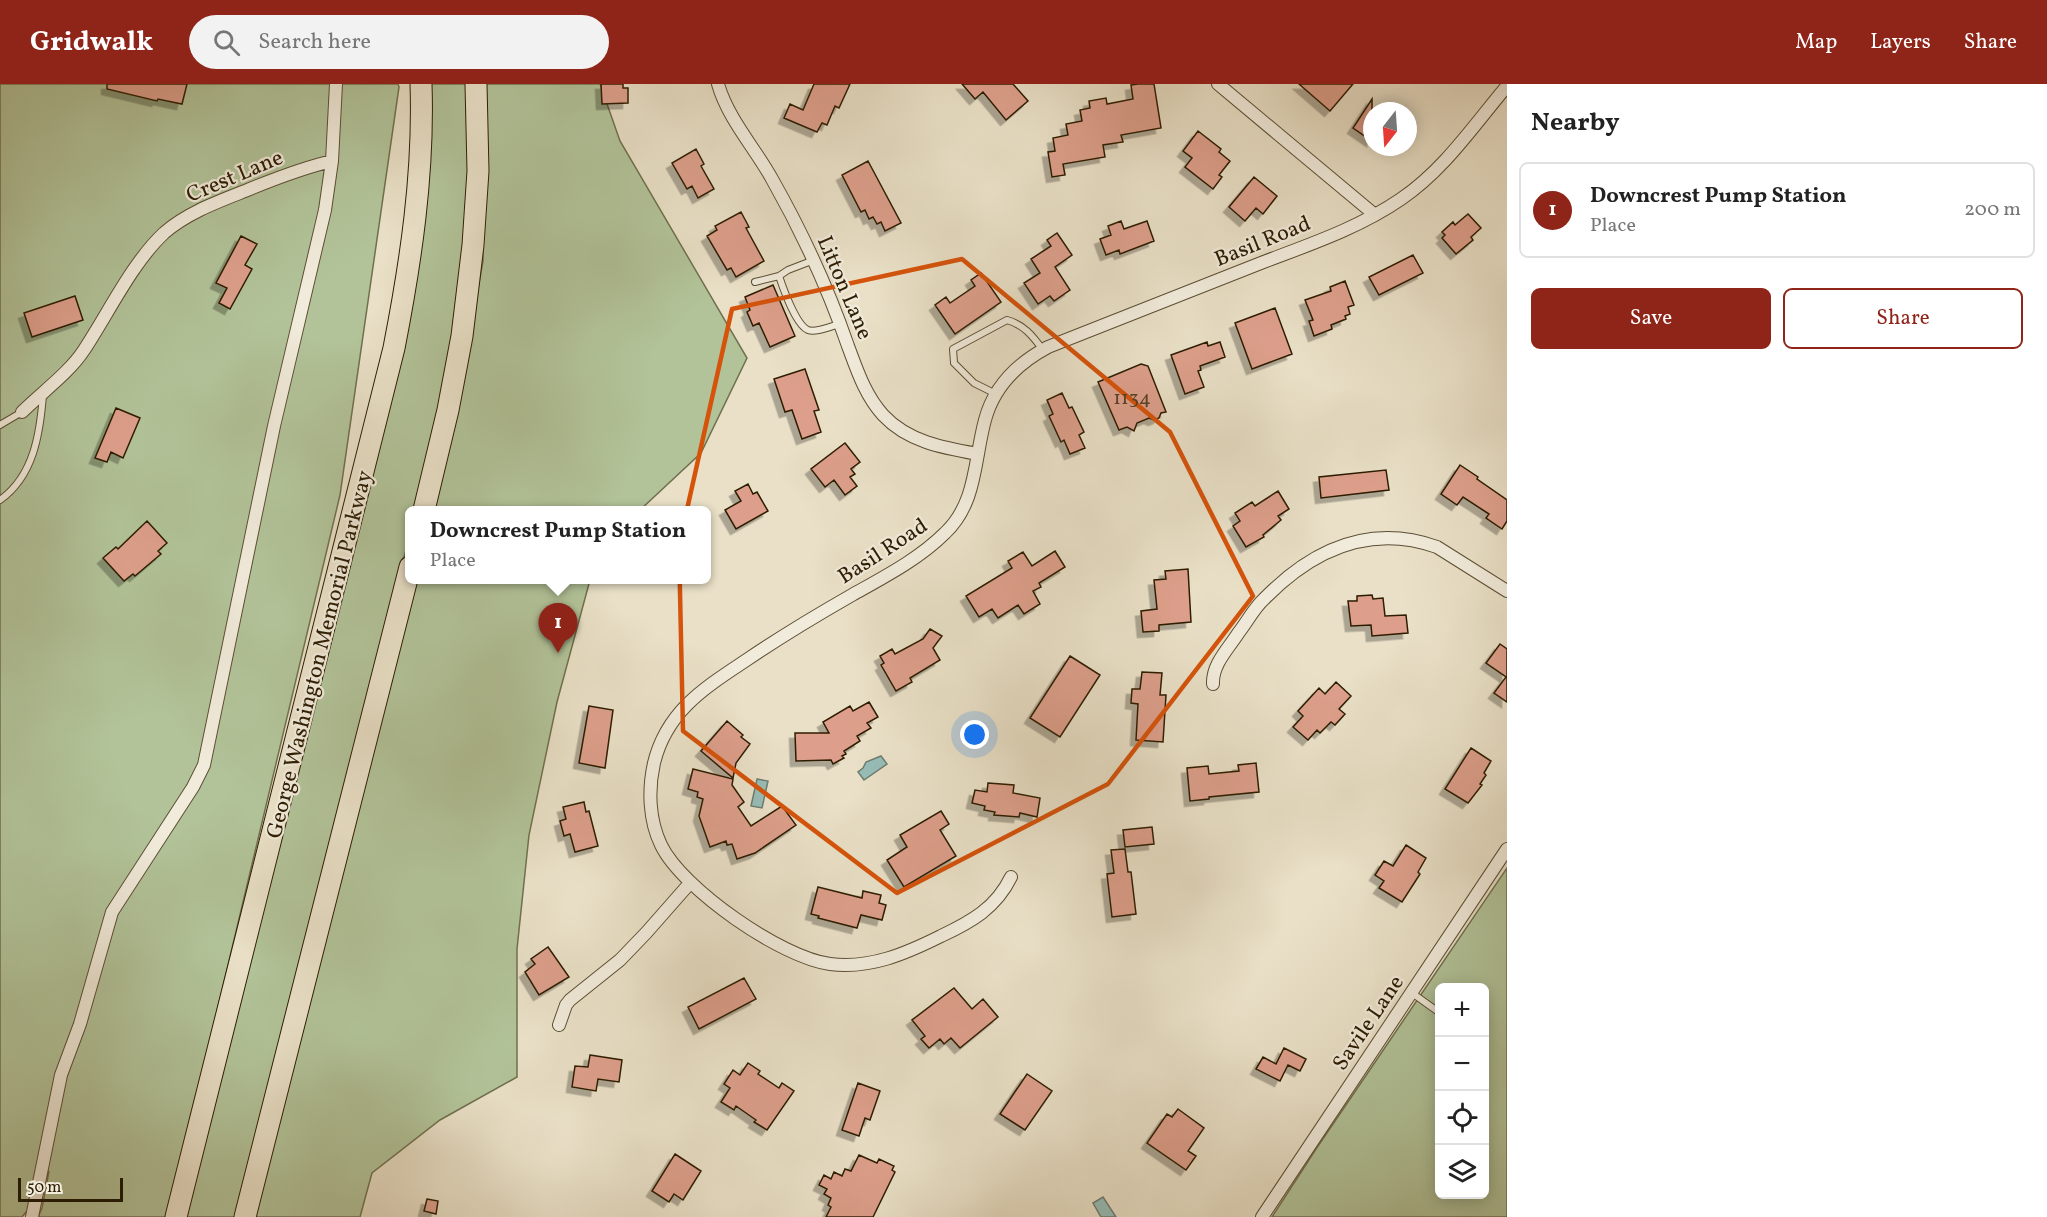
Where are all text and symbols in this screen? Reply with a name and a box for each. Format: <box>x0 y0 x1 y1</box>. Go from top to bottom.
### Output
search box <box>189 15 609 69</box>
text: Gridwalk <box>30 23 153 62</box>
icon: search <box>210 26 243 59</box>
text: Search here <box>258 27 371 58</box>
text: Map <box>1795 28 1837 57</box>
text: Layers <box>1870 28 1931 57</box>
text: Share <box>1964 28 2017 57</box>
north arrow <box>1363 102 1417 156</box>
text: Nearby <box>1531 105 1620 141</box>
street label: Crest Lane <box>182 143 288 212</box>
text: Downcrest Pump Station <box>1590 181 1846 212</box>
text: 1 <box>1548 196 1557 224</box>
text: 200 m <box>1964 196 2021 224</box>
street label: Basil Road <box>1210 209 1316 276</box>
text: Place <box>1590 212 1636 240</box>
street label: Litton Lane <box>808 231 879 345</box>
button: Save <box>1531 288 1771 349</box>
button: Share <box>1783 288 2023 349</box>
house number: 1134 <box>1113 385 1151 413</box>
street label: George Washington Memorial Parkway <box>260 467 381 842</box>
popup <box>405 506 711 584</box>
street label: Basil Road <box>832 511 934 593</box>
text: Downcrest Pump Station <box>430 516 686 547</box>
text: Place <box>430 547 476 575</box>
pin: 1 <box>538 604 578 653</box>
your location <box>960 720 989 749</box>
street label: Savile Lane <box>1326 970 1412 1077</box>
map controls <box>1435 983 1489 1199</box>
button: + <box>1435 983 1489 1037</box>
button: − <box>1435 1037 1489 1091</box>
button: locate <box>1435 1091 1489 1145</box>
button: layers <box>1435 1145 1489 1199</box>
scale bar <box>18 1175 123 1202</box>
text: 50 m <box>27 1177 61 1199</box>

